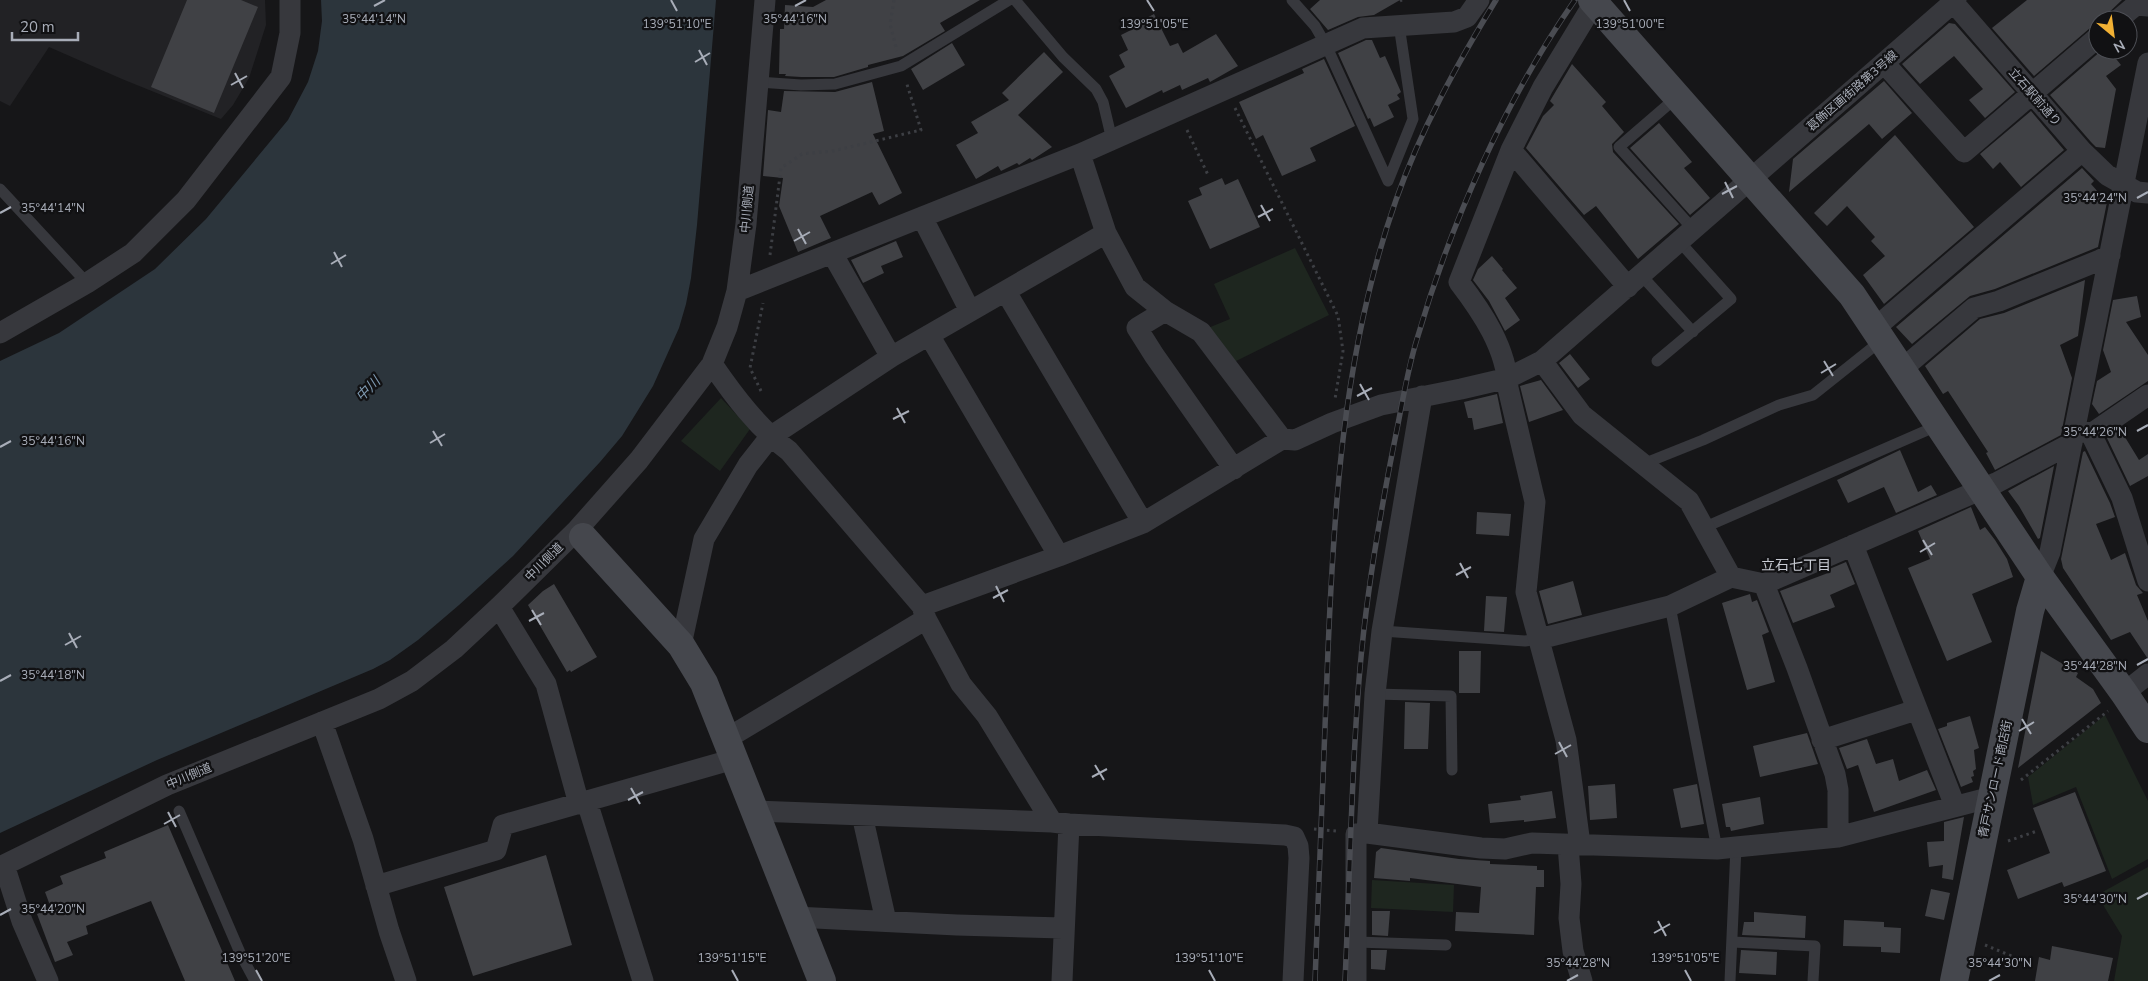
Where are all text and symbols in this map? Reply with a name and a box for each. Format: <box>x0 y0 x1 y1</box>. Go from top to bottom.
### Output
scale bar <box>12 10 79 42</box>
north arrow <box>2088 10 2138 60</box>
text: 35°44'14"N <box>342 11 406 27</box>
text: 35°44'16"N <box>763 11 827 27</box>
text: 139°51'10"E <box>642 16 712 32</box>
text: 139°51'05"E <box>1119 16 1189 32</box>
text: 139°51'00"E <box>1595 16 1665 32</box>
text: 20 m <box>20 17 55 37</box>
text: N <box>2110 35 2128 57</box>
street label: 葛飾区画街路第3号線 <box>1803 47 1901 135</box>
street label: 立石駅前通り <box>2005 65 2065 129</box>
street label: 中川側道 <box>737 184 757 234</box>
text: 35°44'24"N <box>2063 190 2127 206</box>
text: 35°44'14"N <box>21 200 85 216</box>
water label: 中川 <box>351 371 386 406</box>
text: 35°44'26"N <box>2063 424 2127 440</box>
text: 35°44'16"N <box>21 433 85 449</box>
street label: 中川側道 <box>521 539 567 585</box>
district label: 立石七丁目 <box>1761 556 1831 575</box>
text: 35°44'28"N <box>2063 658 2127 674</box>
text: 35°44'18"N <box>21 667 85 683</box>
street label: 青戸サンロード商店街 <box>1975 719 2015 839</box>
street label: 中川側道 <box>164 759 214 793</box>
text: 35°44'30"N <box>2063 891 2127 907</box>
text: 35°44'20"N <box>21 901 85 917</box>
text: 139°51'20"E <box>221 950 291 966</box>
text: 139°51'15"E <box>697 950 767 966</box>
text: 139°51'10"E <box>1174 950 1244 966</box>
text: 139°51'05"E <box>1650 950 1720 966</box>
text: 35°44'28"N <box>1546 955 1610 971</box>
text: 35°44'30"N <box>1968 955 2032 971</box>

